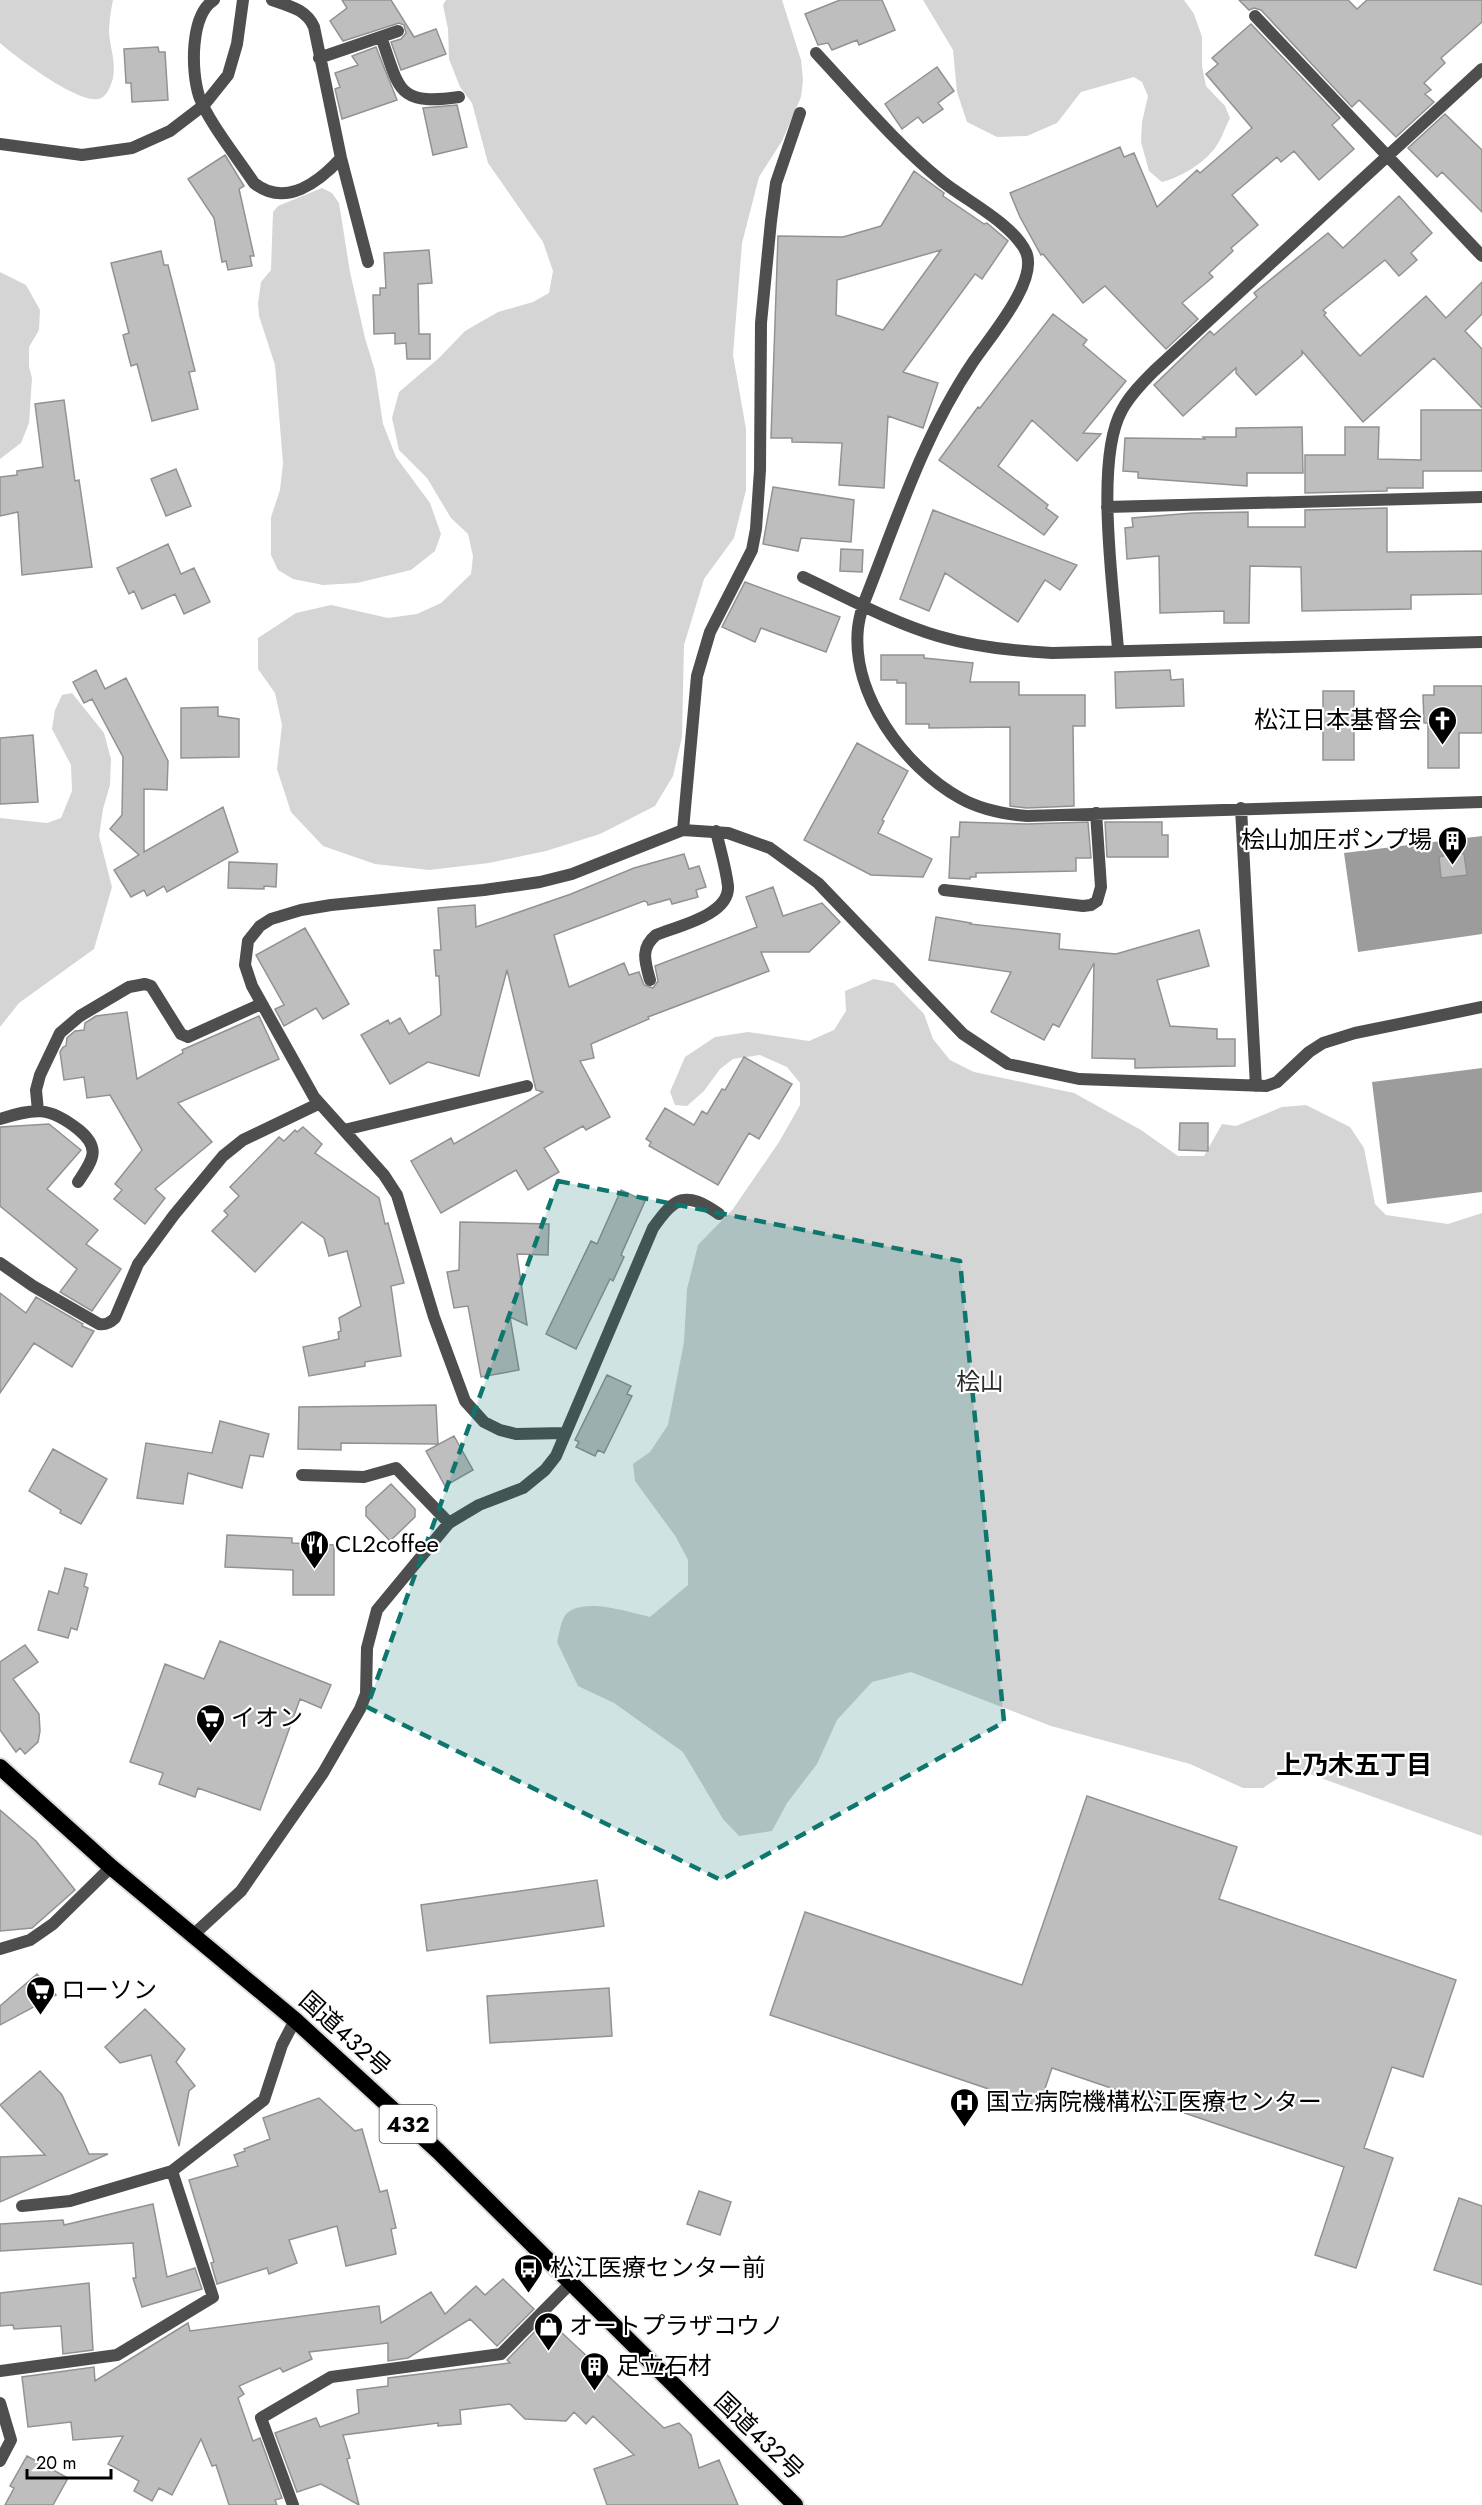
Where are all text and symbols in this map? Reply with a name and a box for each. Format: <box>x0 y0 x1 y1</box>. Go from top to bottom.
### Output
place label: 松江日本基督会 <box>1254 702 1422 737</box>
church icon: 松江日本基督会 <box>1427 704 1459 746</box>
place label: 桧山加圧ポンプ場 <box>1241 822 1432 857</box>
building icon: 桧山加圧ポンプ場 <box>1437 824 1469 866</box>
park label: 桧山 <box>956 1364 1004 1399</box>
place label: CL2coffee <box>335 1526 439 1561</box>
restaurant icon: CL2coffee <box>298 1528 330 1570</box>
place label: イオン <box>231 1700 303 1735</box>
supermarket icon: イオン <box>194 1702 226 1744</box>
district label: 上乃木五丁目 <box>1276 1746 1432 1784</box>
place label: ローソン <box>61 1972 157 2007</box>
supermarket icon: ローソン <box>24 1974 56 2016</box>
street label: 国道432号 <box>292 1983 399 2084</box>
place label: 国立病院機構松江医療センター <box>986 2084 1322 2119</box>
hospital icon: 国立病院機構松江医療センター <box>949 2086 981 2128</box>
road number: 432 <box>380 2105 436 2143</box>
place label: 松江医療センター前 <box>550 2250 766 2285</box>
bus stop icon: 松江医療センター前 <box>513 2252 545 2294</box>
place label: オートプラザコウノ <box>569 2308 784 2343</box>
shop icon: オートプラザコウノ <box>532 2310 564 2352</box>
place label: 足立石材 <box>616 2348 712 2383</box>
building icon: 足立石材 <box>579 2350 611 2392</box>
street label: 国道432号 <box>707 2384 812 2487</box>
scale bar <box>27 2442 111 2480</box>
text: 20 m <box>36 2450 76 2476</box>

